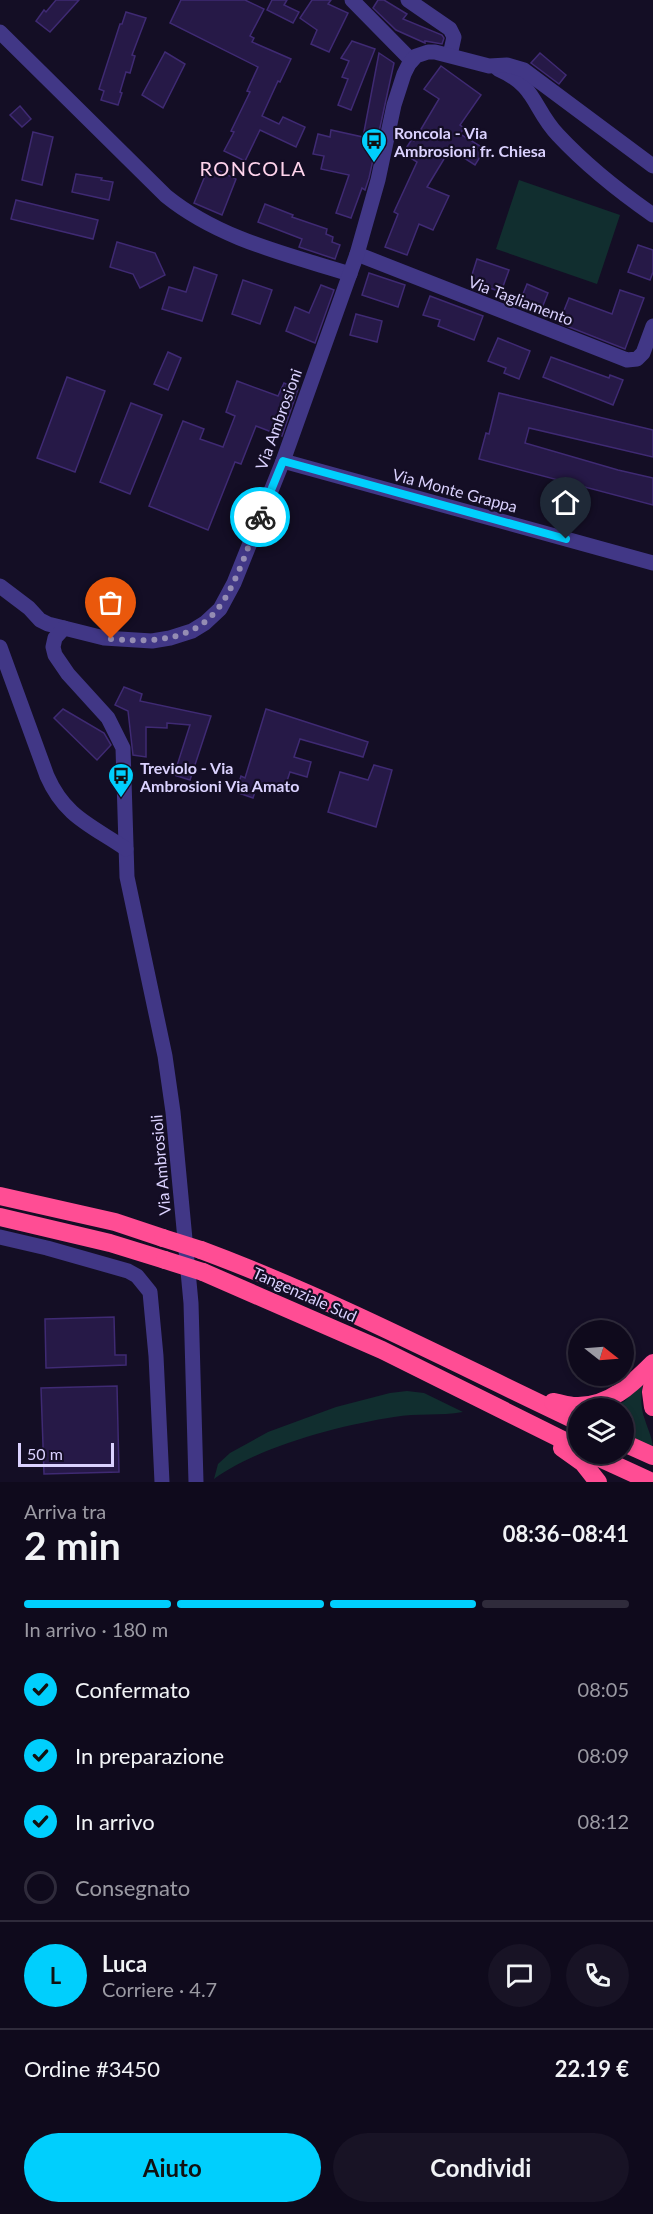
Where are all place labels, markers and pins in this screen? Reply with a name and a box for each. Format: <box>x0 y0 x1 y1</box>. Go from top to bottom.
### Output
place label: Roncola - Via Ambrosioni fr. Chiesa <box>393 123 546 160</box>
bus stop icon: Roncola - Via Ambrosioni fr. Chiesa <box>359 126 389 164</box>
pin <box>540 477 591 539</box>
pin <box>85 577 136 639</box>
place label: Treviolo - Via Ambrosioni Via Amato <box>139 758 299 795</box>
bus stop icon: Treviolo - Via Ambrosioni Via Amato <box>106 761 136 799</box>

